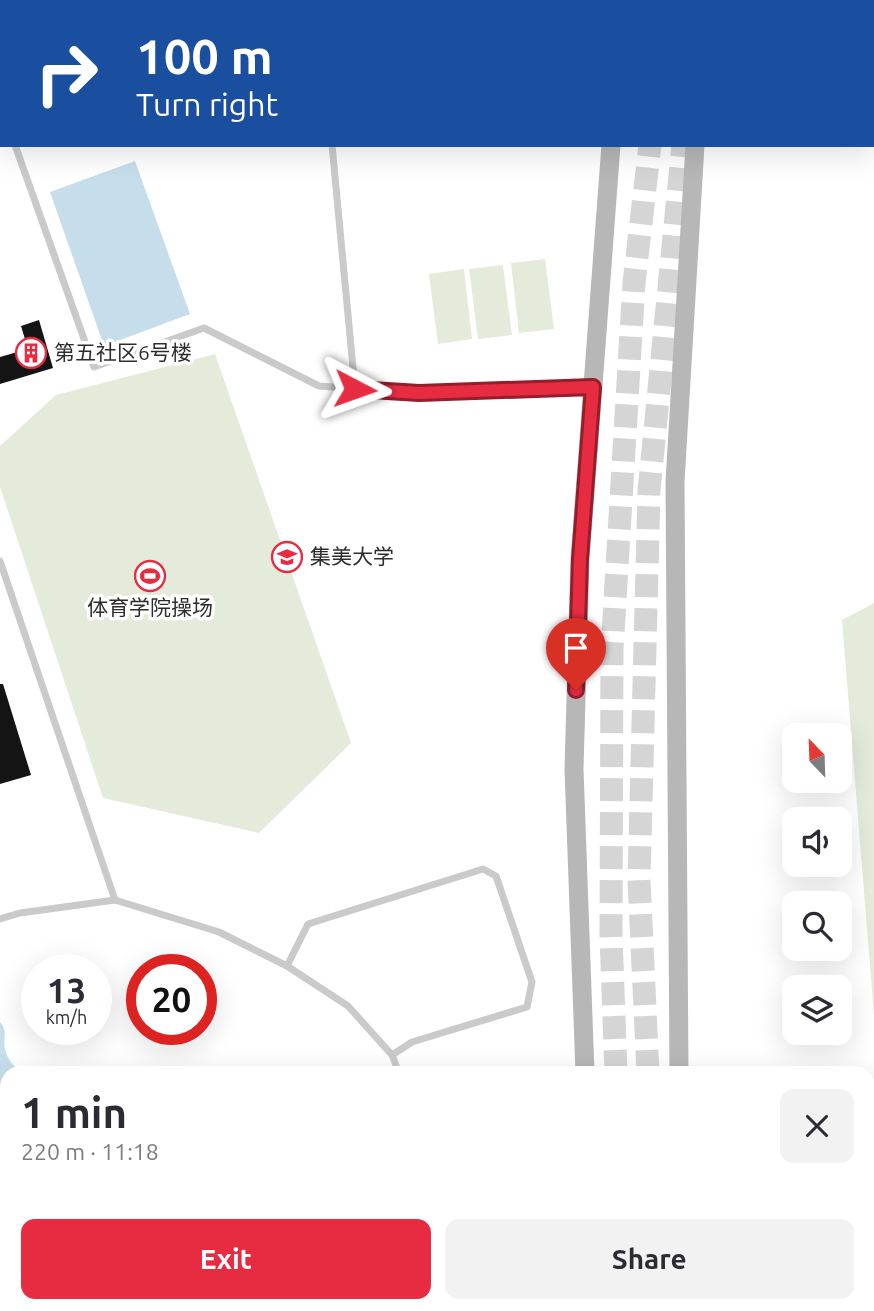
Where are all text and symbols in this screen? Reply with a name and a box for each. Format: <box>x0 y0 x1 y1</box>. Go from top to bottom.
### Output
icon: right <box>21 28 112 119</box>
text: 100 m <box>136 28 273 83</box>
text: Turn right <box>136 86 278 122</box>
building icon: 第五社区6号楼 <box>14 336 48 370</box>
place label: 第五社区6号楼 <box>54 340 192 364</box>
position arrow <box>318 352 392 426</box>
school or university icon: 集美大学 <box>270 540 304 574</box>
place label: 集美大学 <box>310 544 394 568</box>
sports icon: 体育学院操场 <box>133 559 167 593</box>
place label: 体育学院操场 <box>87 595 213 619</box>
pin <box>546 618 606 690</box>
icon: arrive <box>557 629 595 667</box>
north arrow <box>782 723 852 793</box>
map controls <box>782 723 852 1045</box>
button: sound <box>782 807 852 877</box>
button: search <box>782 891 852 961</box>
speed limit sign: 20 <box>126 954 217 1045</box>
text: 13 <box>47 970 86 1010</box>
button: layers <box>782 975 852 1045</box>
text: km/h <box>46 1007 87 1027</box>
text: 1 min <box>21 1089 127 1136</box>
button: close <box>780 1089 854 1163</box>
text: 220 m · 11:18 <box>21 1139 159 1164</box>
button: Exit <box>21 1219 431 1299</box>
button: Share <box>445 1219 854 1299</box>

